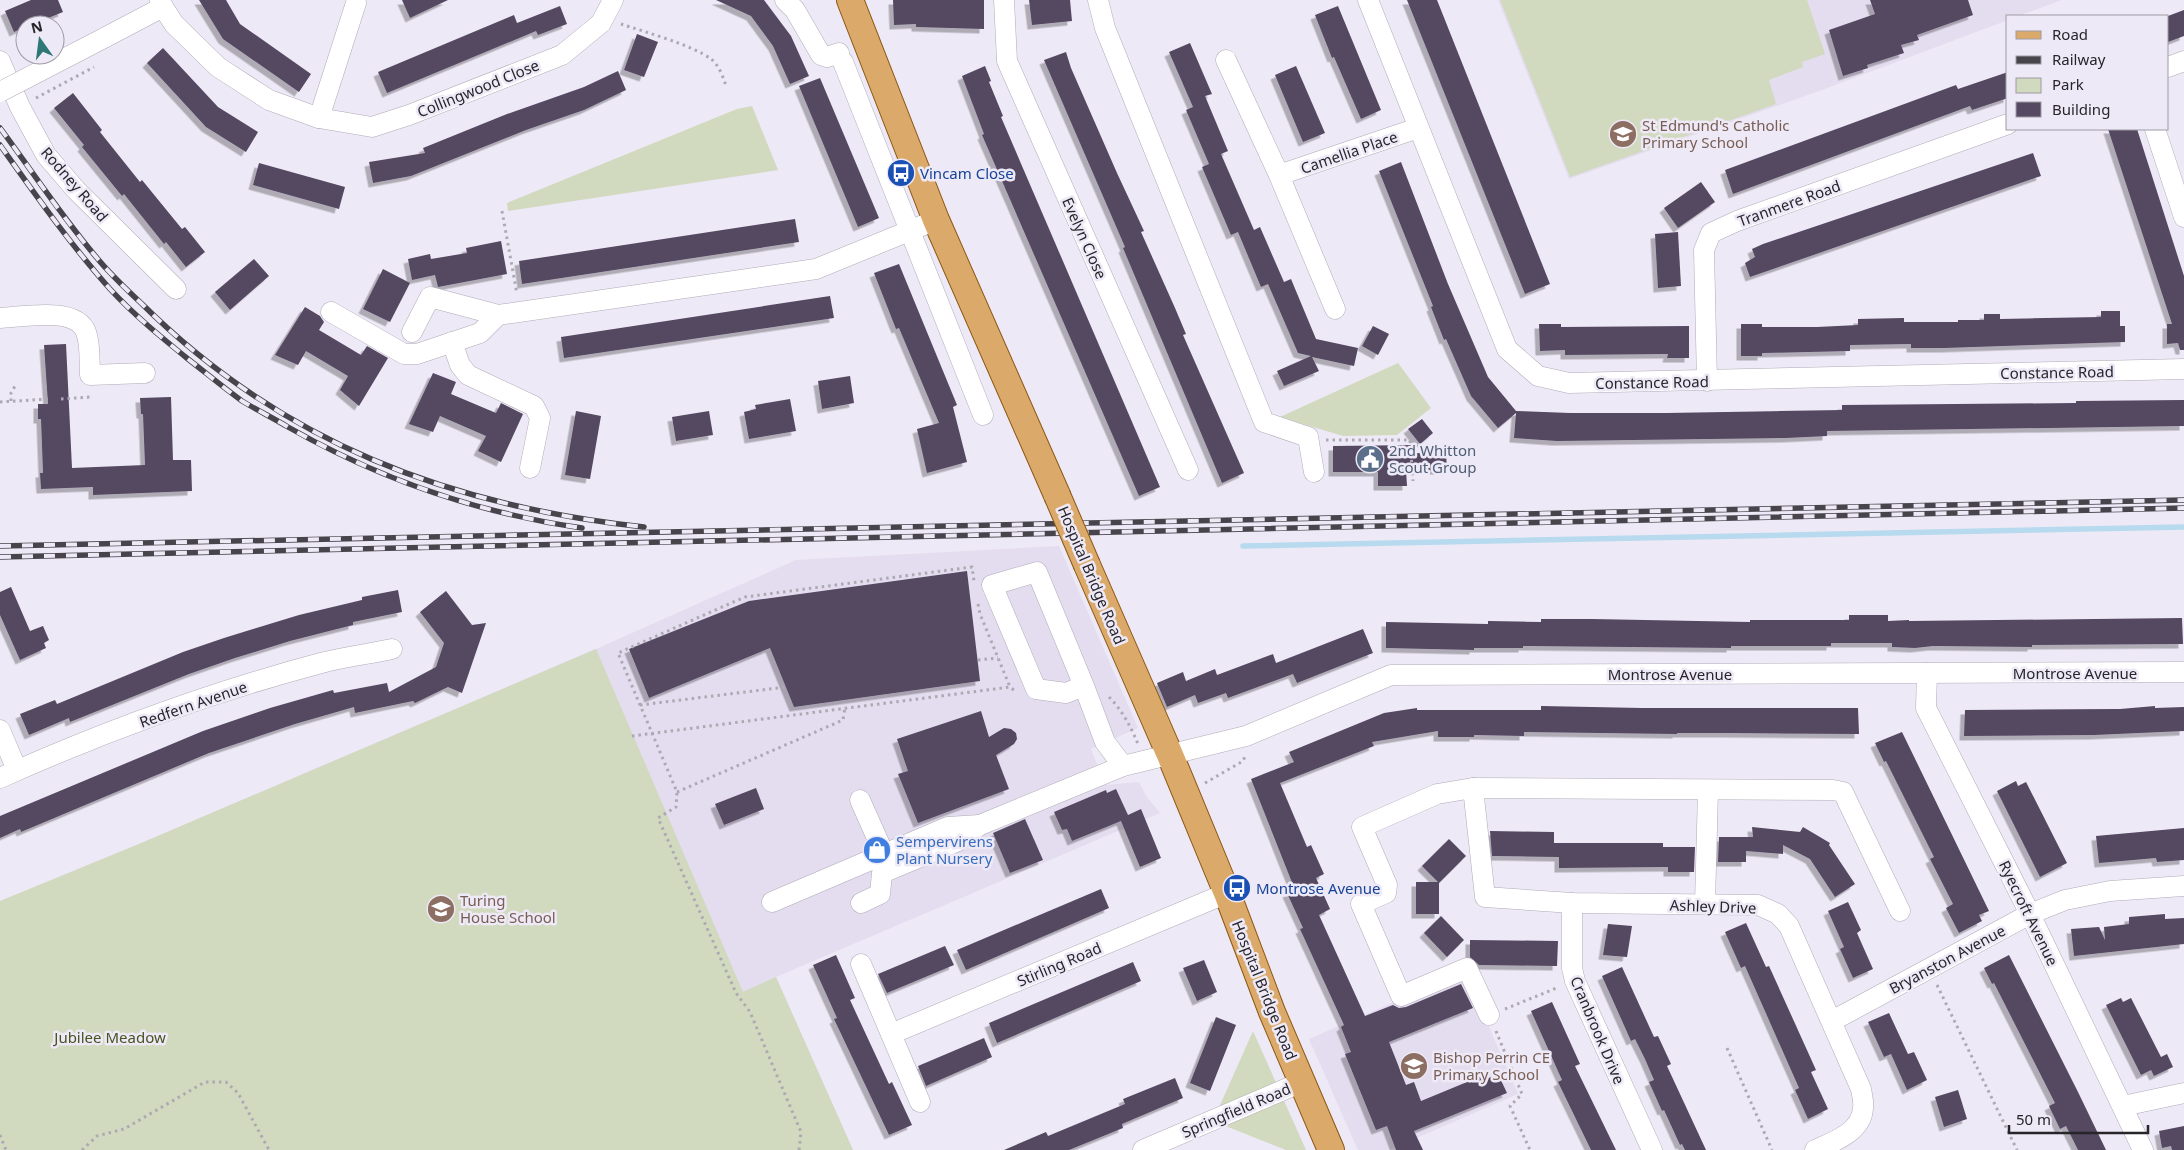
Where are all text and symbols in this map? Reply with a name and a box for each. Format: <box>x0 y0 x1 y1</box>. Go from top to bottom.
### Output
north arrow <box>15 15 65 65</box>
legend <box>2006 15 2169 130</box>
text: N <box>29 16 45 37</box>
text: Road <box>2052 24 2088 44</box>
text: Railway <box>2052 49 2106 69</box>
street label: Collingwood Close <box>414 54 542 122</box>
text: Park <box>2052 74 2084 94</box>
text: Building <box>2052 99 2110 119</box>
place label: St Edmund's Catholic Primary School <box>1642 115 1790 152</box>
school or university icon: St Edmund's Catholic Primary School <box>1608 119 1638 149</box>
street label: Camellia Place <box>1298 126 1400 178</box>
street label: Rodney Road <box>37 142 113 226</box>
bus stop icon: Vincam Close <box>886 158 916 188</box>
place label: Vincam Close <box>920 163 1014 183</box>
street label: Tranmere Road <box>1735 175 1843 231</box>
street label: Evelyn Close <box>1058 194 1112 282</box>
street label: Constance Road <box>2000 361 2114 383</box>
street label: Constance Road <box>1595 371 1709 393</box>
place label: 2nd Whitton Scout Group <box>1389 440 1476 477</box>
public building icon: 2nd Whitton Scout Group <box>1355 444 1385 474</box>
street label: Hospital Bridge Road <box>1054 503 1130 647</box>
street label: Montrose Avenue <box>2013 663 2137 683</box>
street label: Montrose Avenue <box>1608 664 1732 684</box>
street label: Redfern Avenue <box>136 676 250 732</box>
place label: Sempervirens Plant Nursery <box>896 831 993 868</box>
shop icon: Sempervirens Plant Nursery <box>862 835 892 865</box>
street label: Ryecroft Avenue <box>1995 857 2063 969</box>
bus stop icon: Montrose Avenue <box>1222 873 1252 903</box>
place label: Montrose Avenue <box>1256 878 1381 898</box>
place label: Turing House School <box>460 890 556 927</box>
school or university icon: Turing House School <box>426 894 456 924</box>
street label: Ashley Drive <box>1669 894 1757 918</box>
street label: Hospital Bridge Road <box>1228 917 1302 1063</box>
street label: Bryanston Avenue <box>1885 920 2009 998</box>
street label: Stirling Road <box>1014 937 1104 991</box>
street label: Cranbrook Drive <box>1566 973 1630 1087</box>
park label: Jubilee Meadow <box>52 1027 166 1047</box>
place label: Bishop Perrin CE Primary School <box>1433 1047 1550 1084</box>
school or university icon: Bishop Perrin CE Primary School <box>1399 1051 1429 1081</box>
street label: Springfield Road <box>1178 1078 1294 1142</box>
scale bar <box>2009 1102 2148 1134</box>
text: 50 m <box>2016 1109 2051 1129</box>

